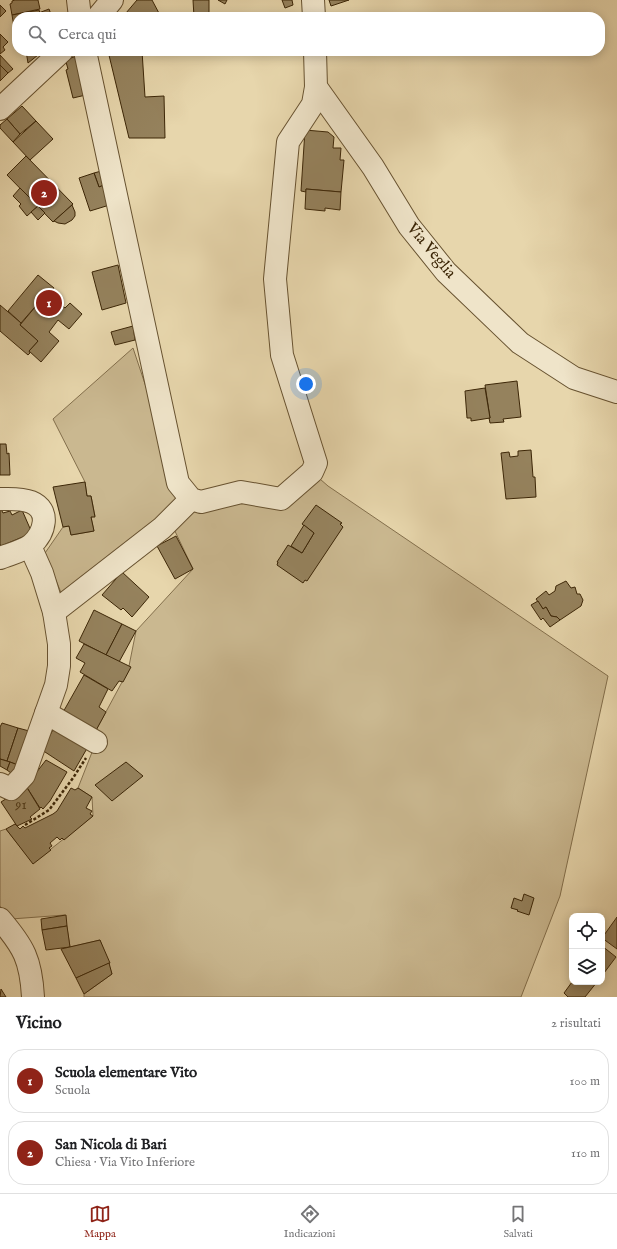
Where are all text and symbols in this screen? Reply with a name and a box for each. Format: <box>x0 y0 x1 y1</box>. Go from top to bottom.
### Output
search box <box>12 12 605 56</box>
icon: search <box>26 23 48 45</box>
text: Cerca qui <box>58 25 117 44</box>
pin: 2 <box>31 178 57 208</box>
street label: Via Veglia <box>401 218 460 283</box>
pin: 1 <box>36 288 62 318</box>
your location <box>296 374 316 394</box>
house number: 91 <box>14 796 27 814</box>
map controls <box>569 913 605 985</box>
button: locate <box>569 913 605 949</box>
button: layers <box>569 949 605 985</box>
text: Vicino <box>16 1013 62 1034</box>
text: 2 risultati <box>551 1015 601 1032</box>
text: Scuola elementare Vito <box>55 1063 197 1082</box>
text: 1 <box>28 1073 32 1090</box>
text: 100 m <box>570 1073 600 1090</box>
text: Scuola <box>55 1082 90 1099</box>
text: San Nicola di Bari <box>55 1135 167 1154</box>
text: 2 <box>27 1145 33 1162</box>
text: 110 m <box>571 1145 600 1162</box>
text: Chiesa · Via Vito Inferiore <box>55 1154 195 1171</box>
tab: Mappa <box>84 1203 116 1241</box>
tab: Indicazioni <box>284 1203 335 1241</box>
tab: Salvati <box>503 1203 533 1241</box>

